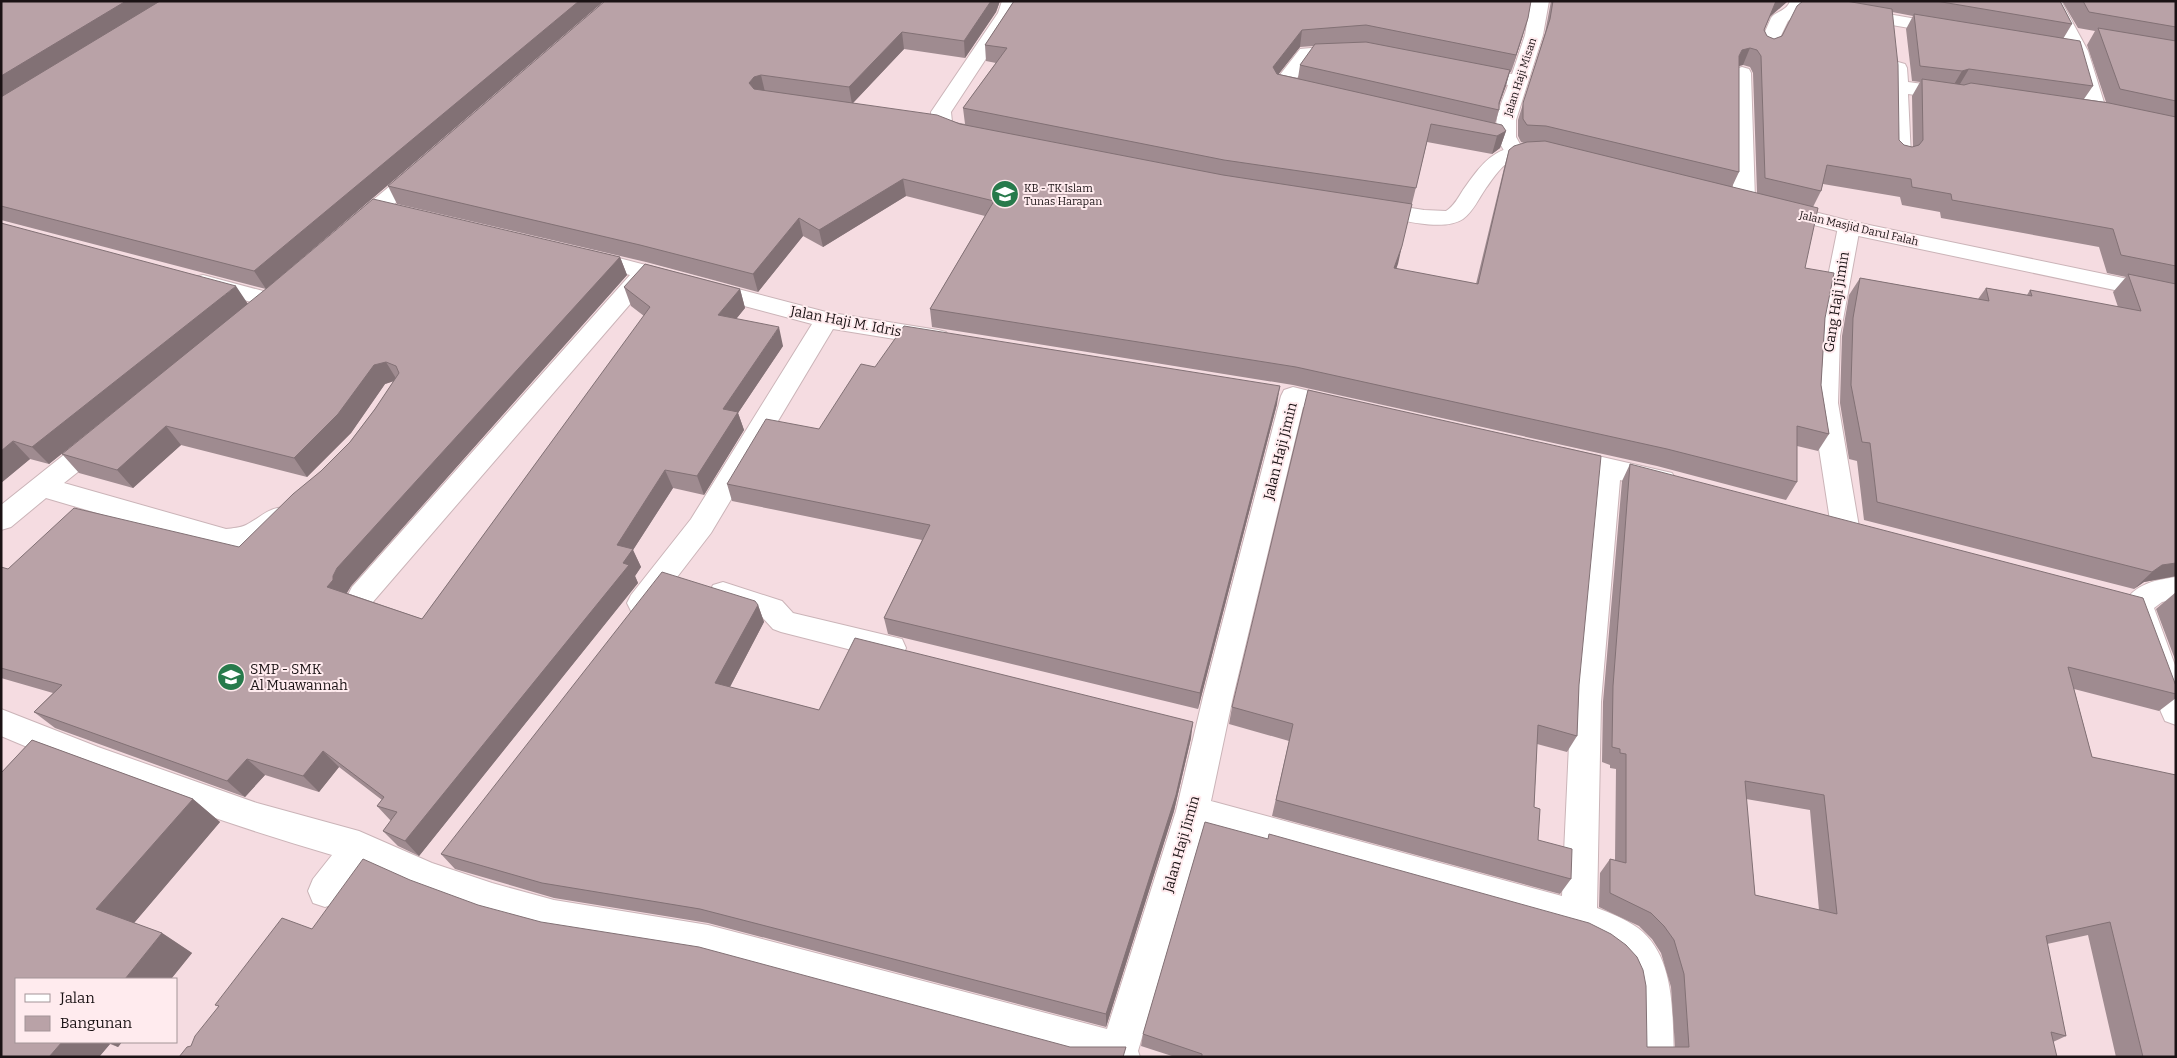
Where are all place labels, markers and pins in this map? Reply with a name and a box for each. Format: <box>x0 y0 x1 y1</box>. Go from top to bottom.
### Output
school or university icon: KB - TK Islam Tunas Harapan <box>990 179 1020 209</box>
place label: KB - TK Islam Tunas Harapan <box>1024 182 1102 208</box>
place label: SMP - SMK Al Muawannah <box>250 661 348 694</box>
school or university icon: SMP - SMK Al Muawannah <box>216 662 246 692</box>

